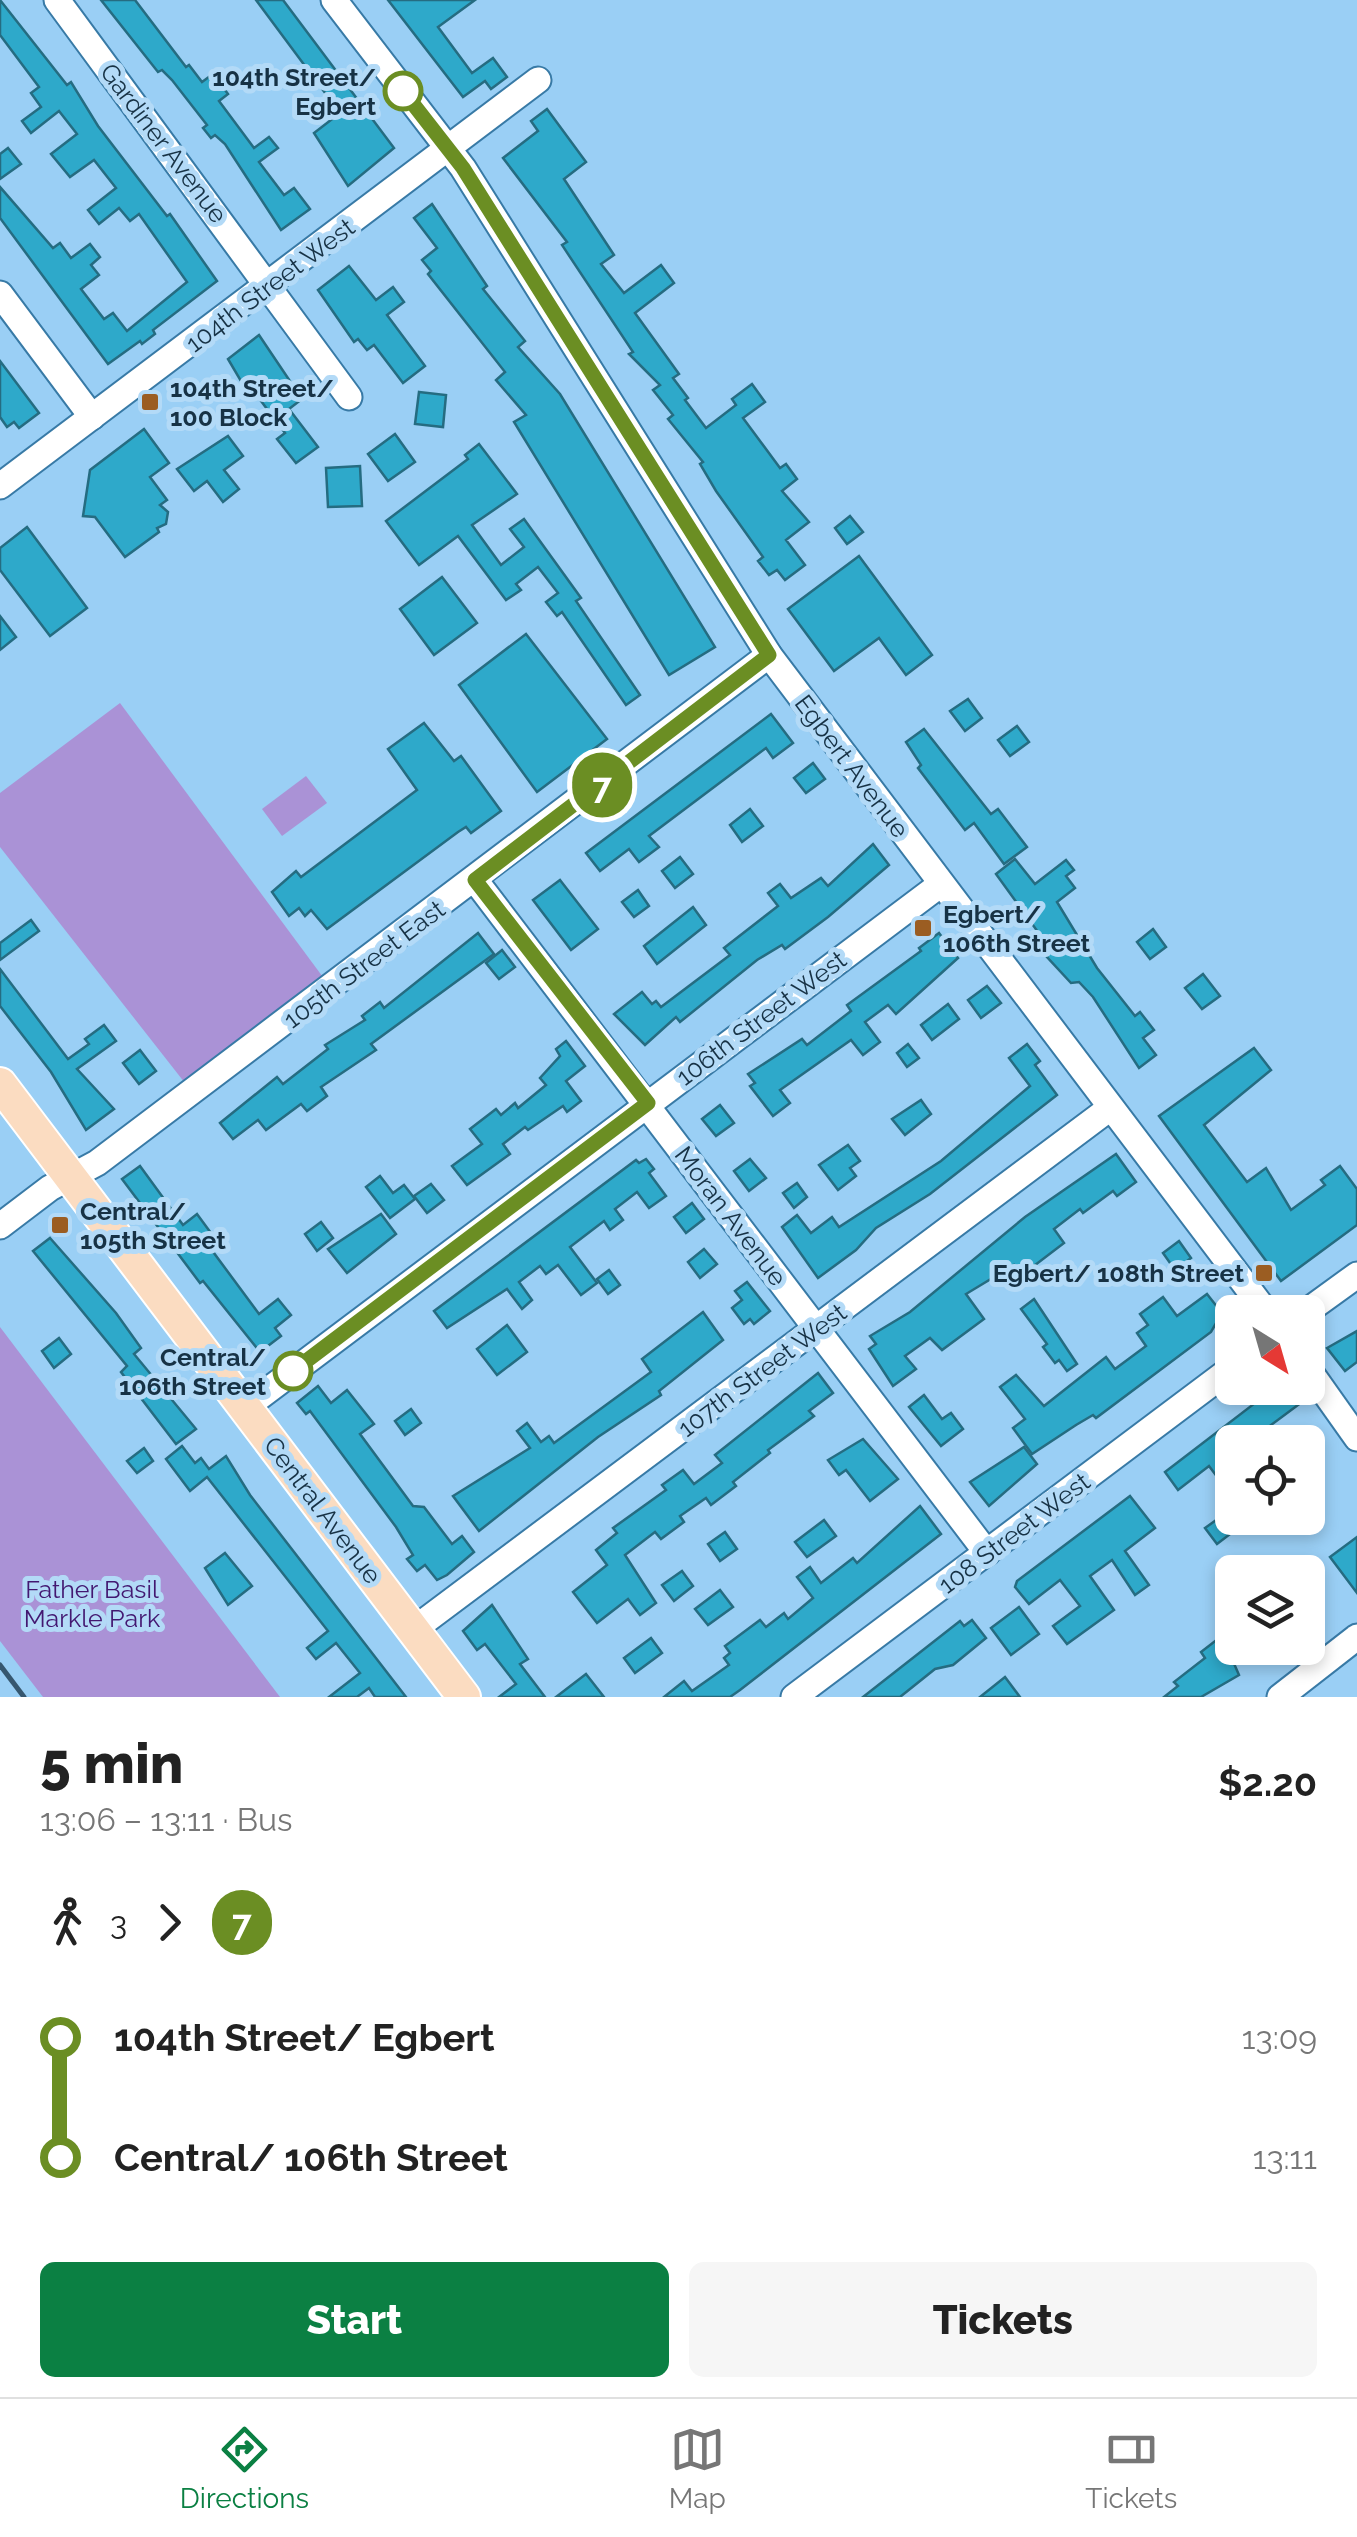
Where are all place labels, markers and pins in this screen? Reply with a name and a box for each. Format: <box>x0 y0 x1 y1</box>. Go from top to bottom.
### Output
place label: 104th Street/ Egbert <box>212 62 376 121</box>
marker: 104th Street/ Egbert <box>384 72 422 110</box>
place label: 104th Street/ 100 Block <box>170 373 334 432</box>
marker: 104th Street/ 100 Block <box>139 391 161 413</box>
place label: Egbert/ 106th Street <box>943 899 1091 958</box>
marker: Egbert/ 106th Street <box>912 917 934 939</box>
place label: Central/ 105th Street <box>80 1196 226 1255</box>
marker: Central/ 105th Street <box>49 1214 71 1236</box>
place label: Egbert/ 108th Street <box>993 1258 1244 1288</box>
marker: Egbert/ 108th Street <box>1253 1262 1275 1284</box>
place label: Central/ 106th Street <box>119 1342 266 1401</box>
marker: Central/ 106th Street <box>274 1352 312 1390</box>

